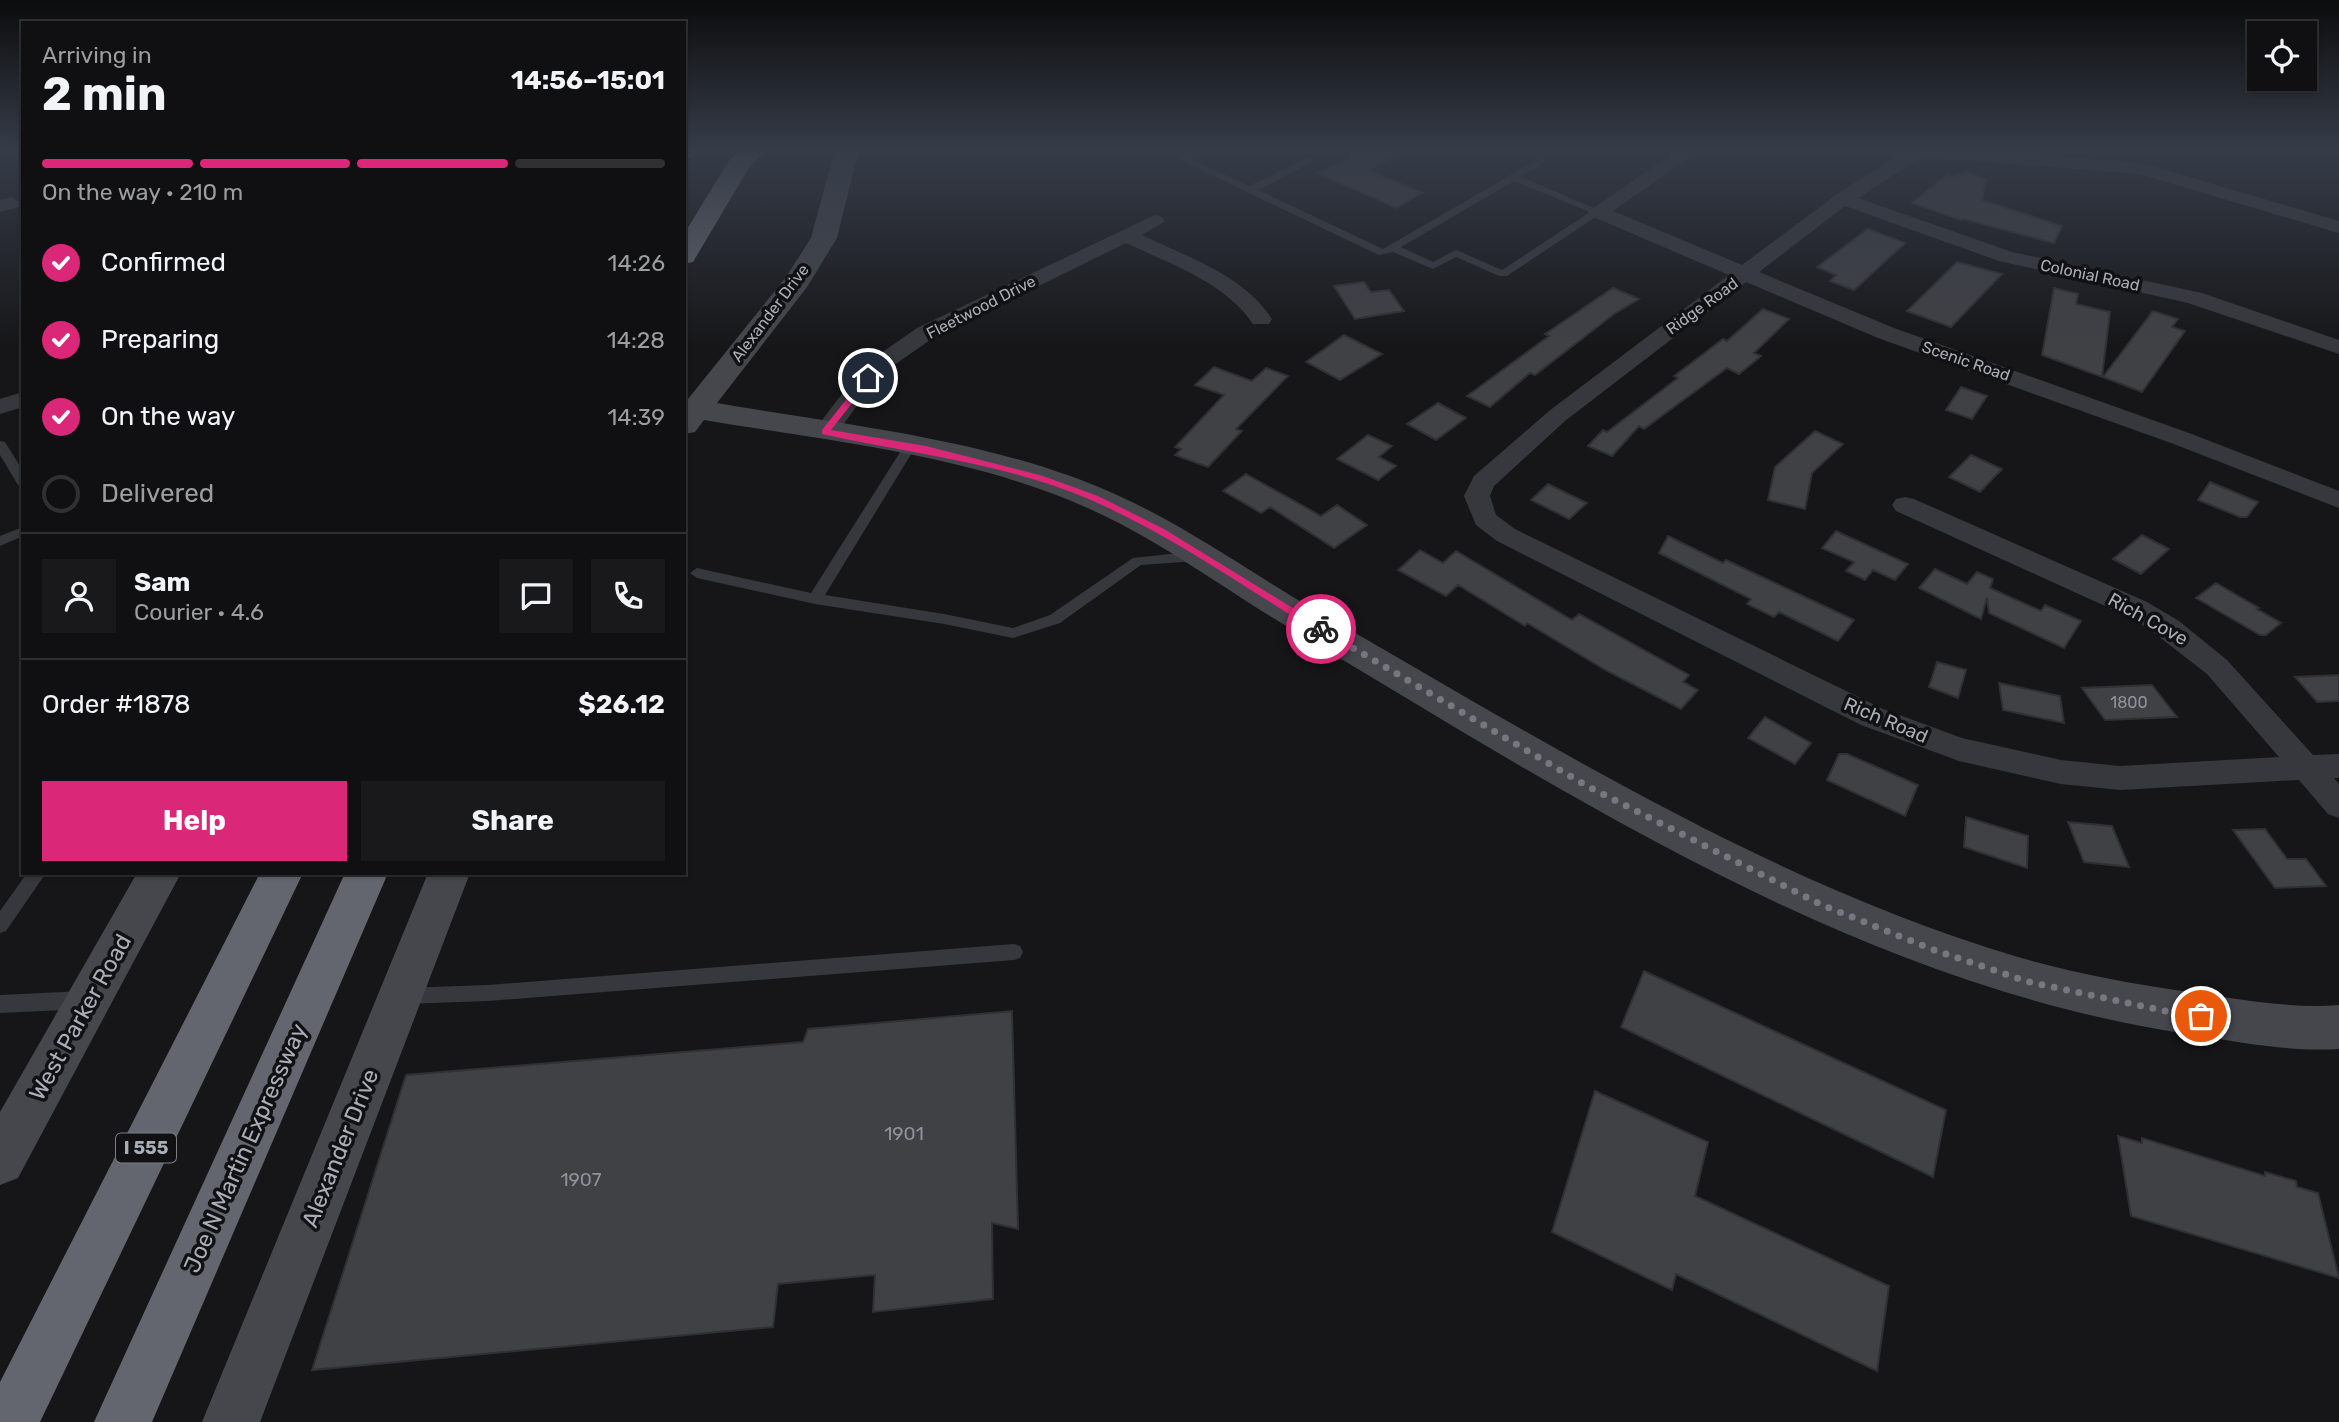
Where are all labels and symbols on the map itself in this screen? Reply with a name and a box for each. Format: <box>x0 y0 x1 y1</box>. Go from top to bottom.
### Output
street label: Colonial Road <box>2039 255 2141 295</box>
street label: Alexander Drive <box>727 261 813 365</box>
street label: Fleetwood Drive <box>923 271 1039 343</box>
street label: Ridge Road <box>1662 274 1742 338</box>
street label: Scenic Road <box>1919 337 2013 385</box>
pin <box>838 348 898 408</box>
street label: Rich Cove <box>2104 588 2192 650</box>
courier <box>1286 594 1356 664</box>
street label: Rich Road <box>1841 692 1931 748</box>
house number: 1800 <box>2110 693 2148 712</box>
street label: West Parker Road <box>23 929 137 1105</box>
pin <box>2171 986 2231 1046</box>
street label: Joe N Martin Expressway <box>177 1019 313 1277</box>
street label: Alexander Drive <box>295 1065 385 1231</box>
house number: 1901 <box>884 1122 924 1145</box>
road number: I 555 <box>116 1134 176 1162</box>
house number: 1907 <box>560 1168 602 1191</box>

